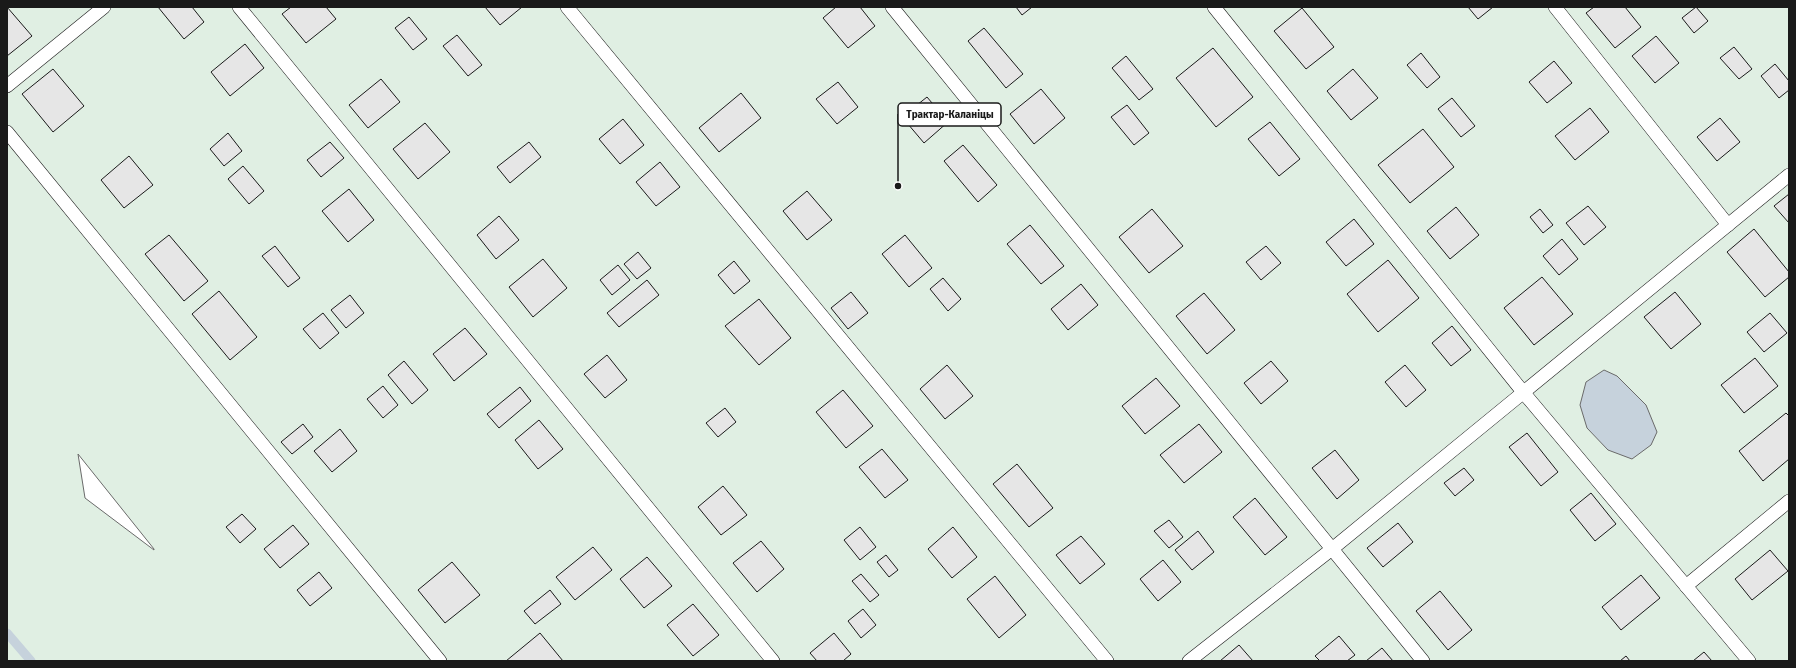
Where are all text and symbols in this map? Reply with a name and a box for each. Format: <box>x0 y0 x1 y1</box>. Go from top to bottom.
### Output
callout: Трактар-Каланіцы <box>898 103 1001 126</box>
text: Трактар-Каланіцы <box>906 108 994 121</box>

